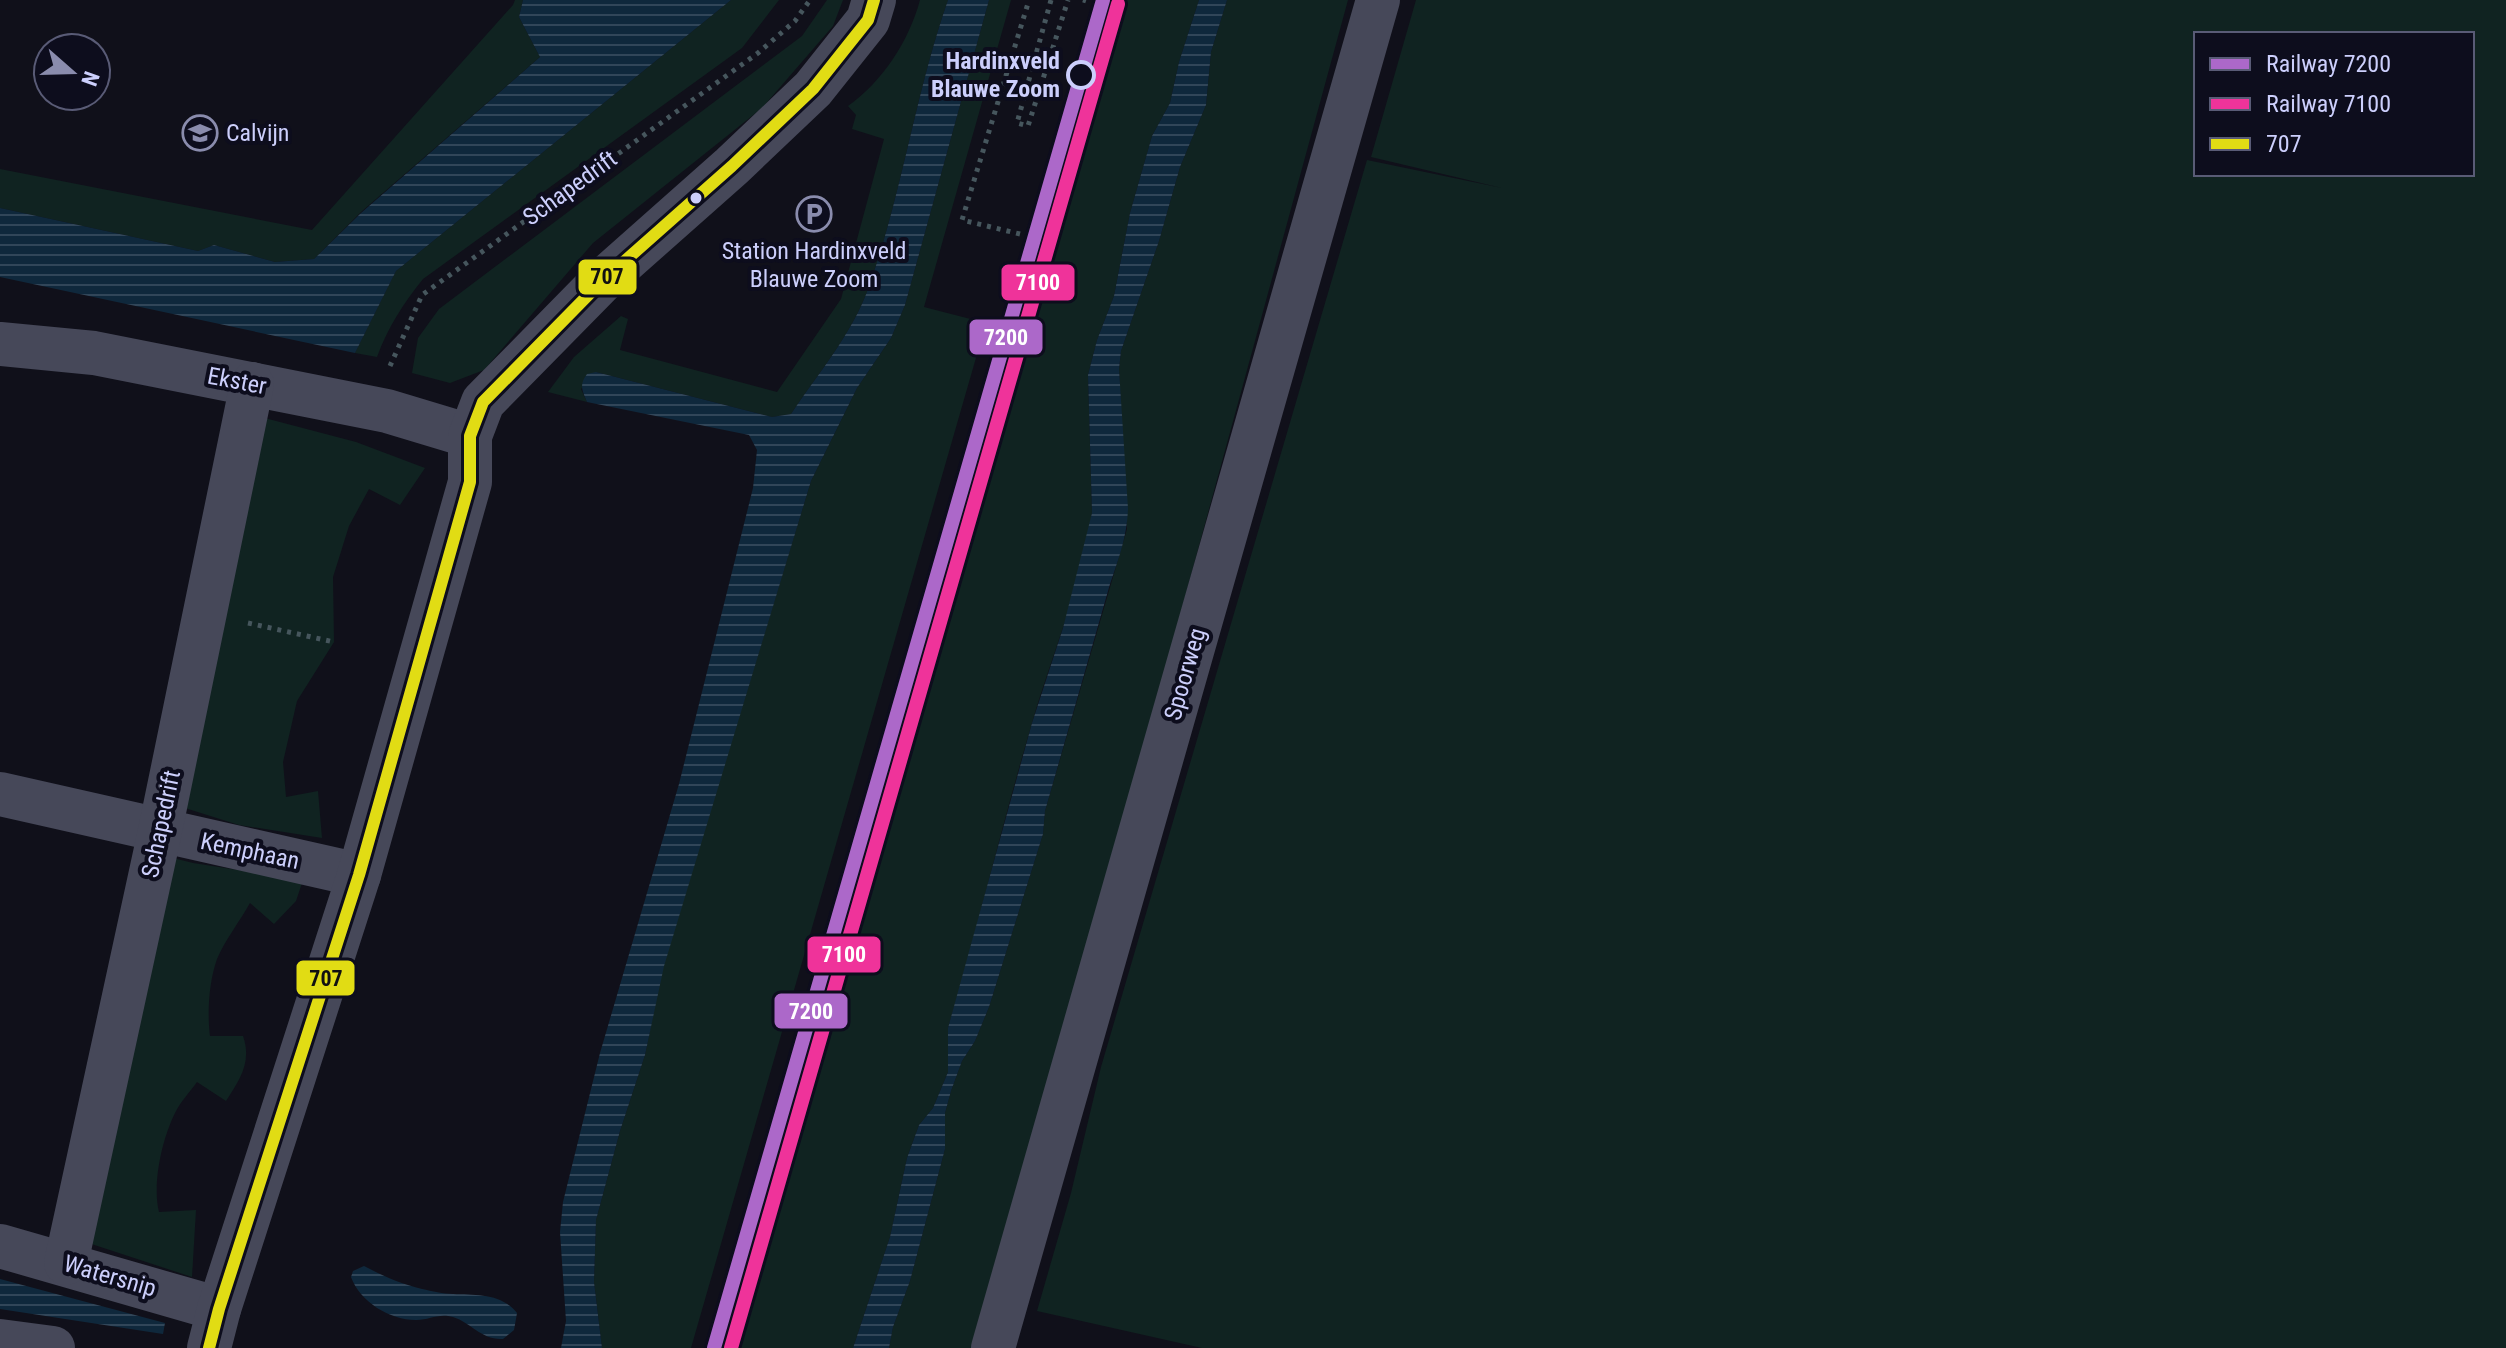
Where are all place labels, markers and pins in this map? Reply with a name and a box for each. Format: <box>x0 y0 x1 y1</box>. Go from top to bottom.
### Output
place label: Hardinxveld Blauwe Zoom <box>931 47 1060 103</box>
marker: Hardinxveld Blauwe Zoom <box>1067 61 1095 89</box>
school or university icon: Calvijn <box>181 114 219 152</box>
place label: Calvijn <box>226 119 289 147</box>
unlabelled marker <box>688 190 704 206</box>
parking icon: Station Hardinxveld Blauwe Zoom <box>795 195 833 233</box>
place label: Station Hardinxveld Blauwe Zoom <box>722 237 906 293</box>

